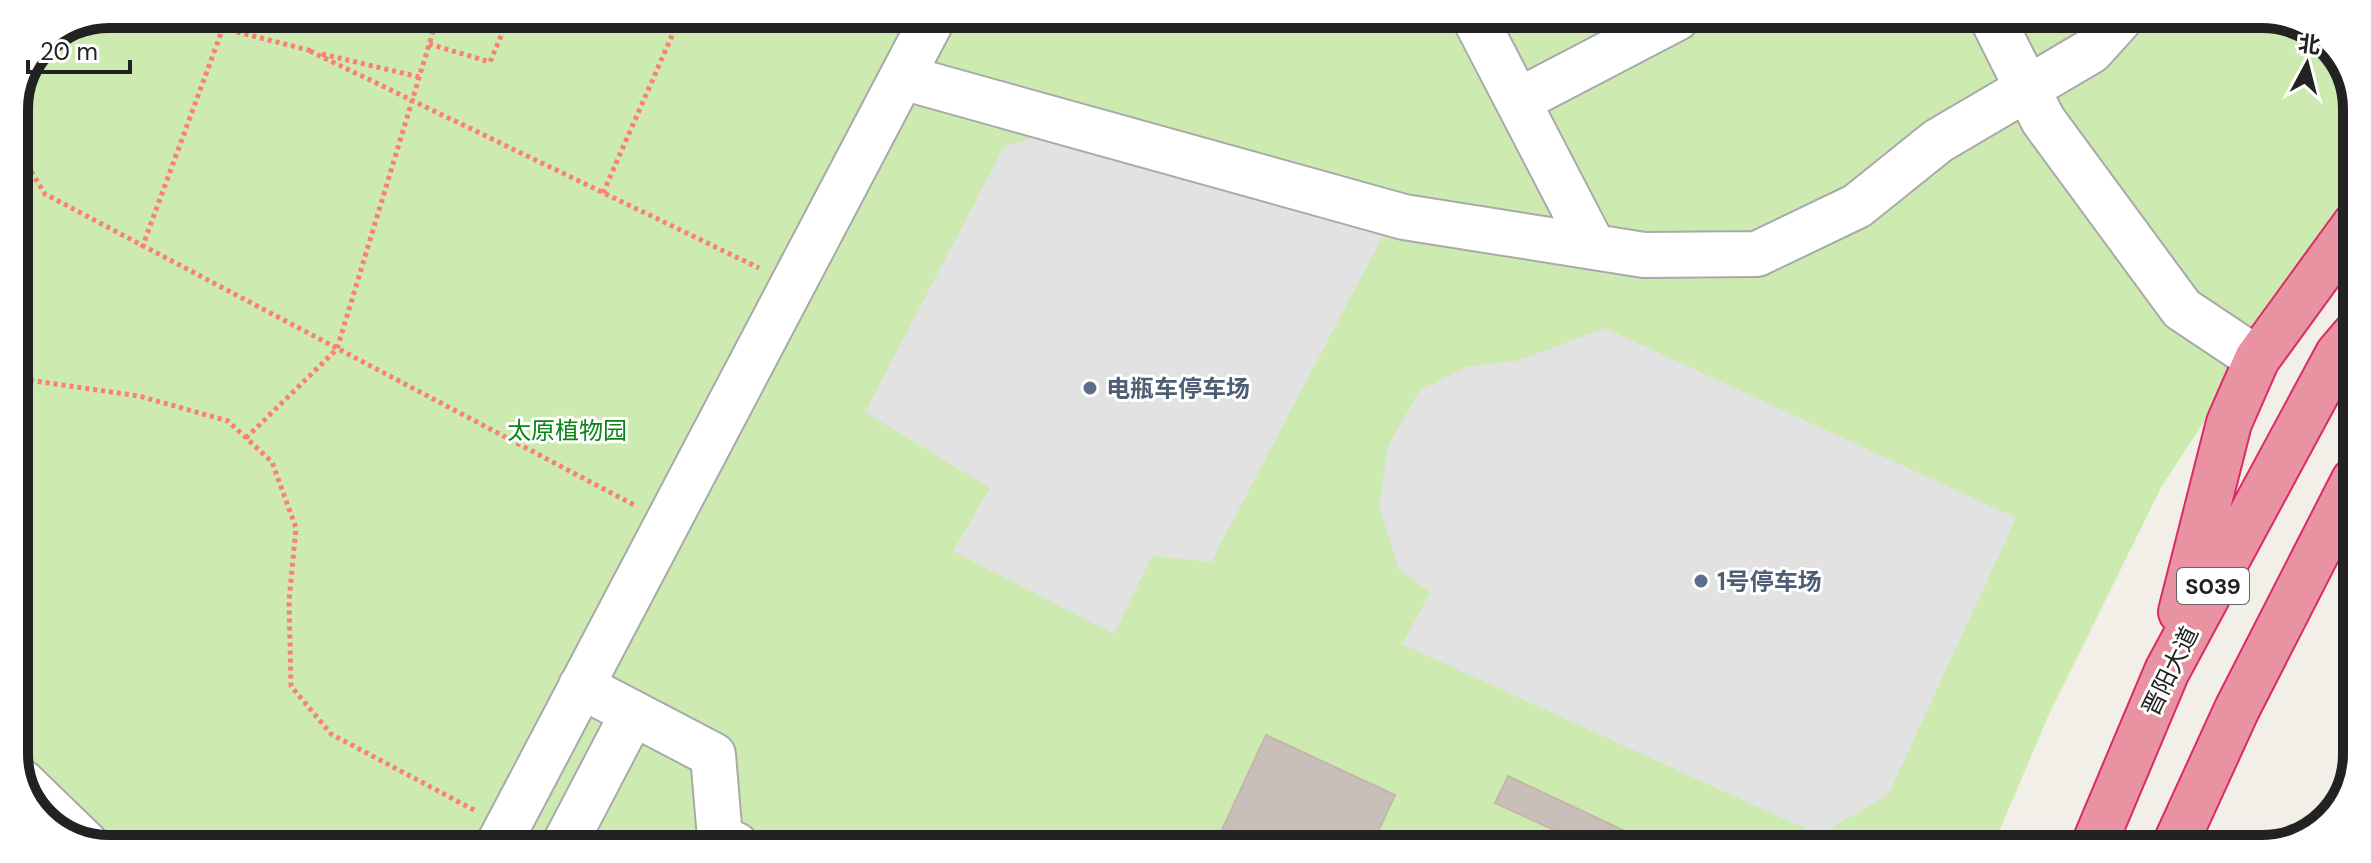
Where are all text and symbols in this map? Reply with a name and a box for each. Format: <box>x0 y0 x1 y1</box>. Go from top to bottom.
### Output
scale bar <box>28 24 130 74</box>
north arrow <box>2267 24 2347 104</box>
text: 北 <box>2297 29 2322 60</box>
text: 20 m <box>40 36 98 67</box>
place label: 电瓶车停车场 <box>1106 373 1250 404</box>
marker: 电瓶车停车场 <box>1081 379 1099 397</box>
park label: 太原植物园 <box>507 415 627 446</box>
place label: 1号停车场 <box>1717 566 1822 597</box>
road number: S039 <box>2177 568 2249 604</box>
marker: 1号停车场 <box>1692 572 1710 590</box>
street label: 晋阳大道 <box>2135 621 2205 721</box>

